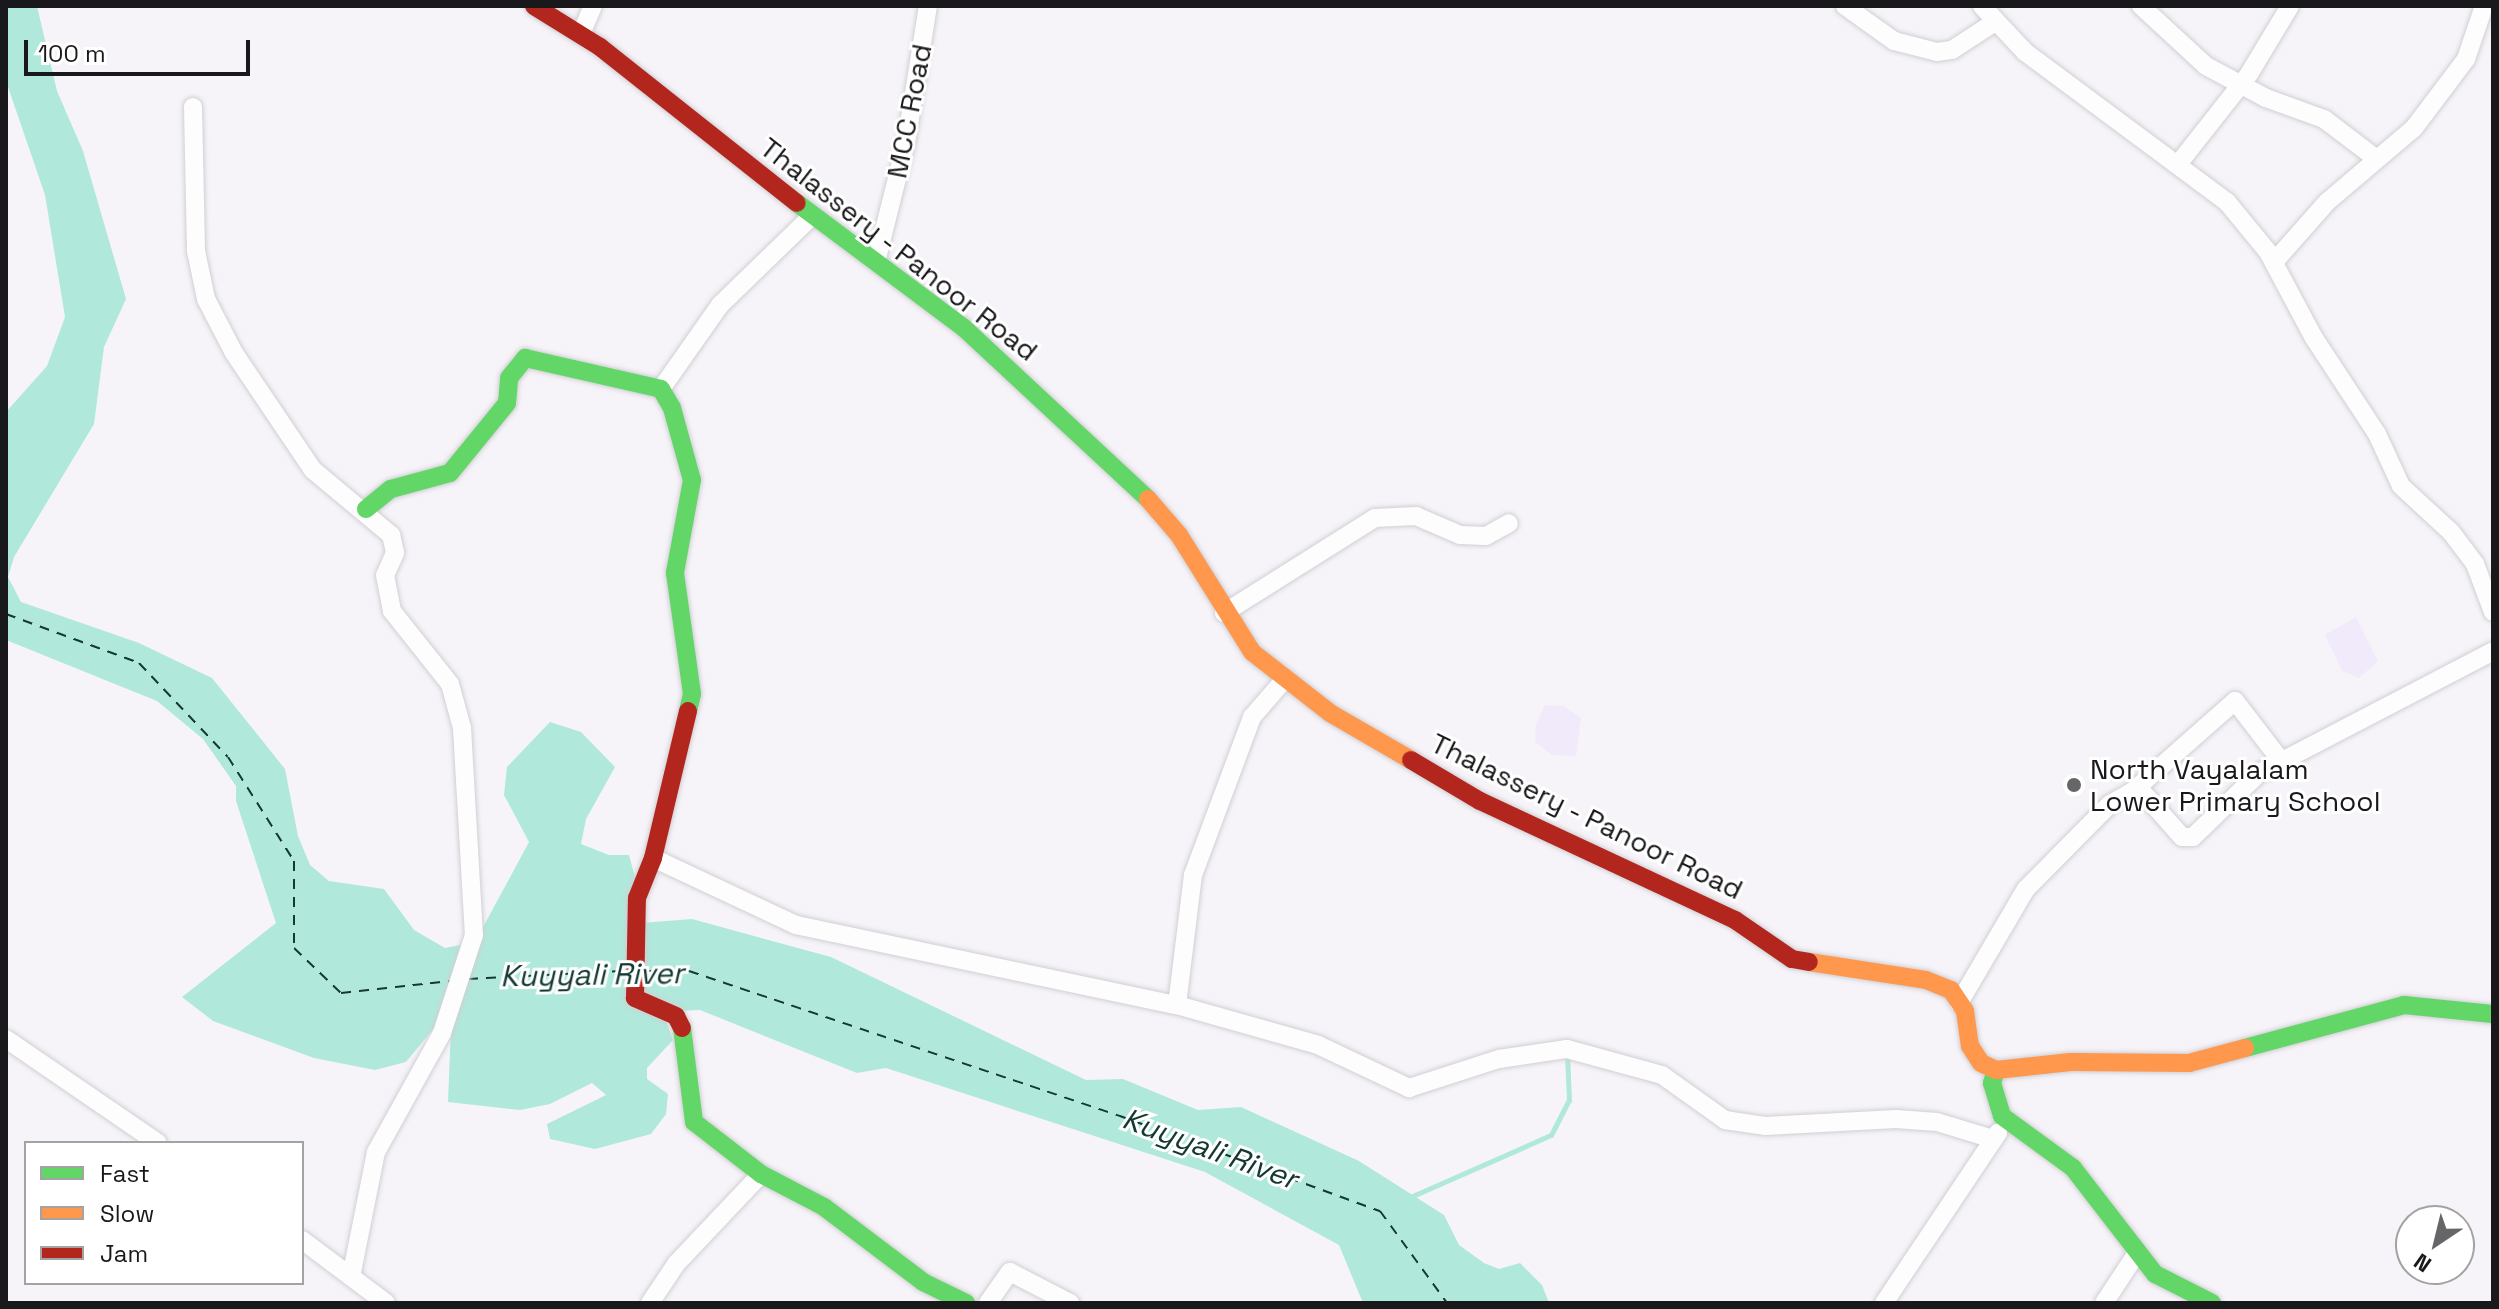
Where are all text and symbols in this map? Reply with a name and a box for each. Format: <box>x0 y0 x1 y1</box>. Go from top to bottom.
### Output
scale bar <box>28 24 254 74</box>
text: 100 m <box>38 38 106 69</box>
street label: MCC Road <box>880 41 938 181</box>
street label: Thalassery - Panoor Road <box>753 130 1045 368</box>
street label: Thalassery - Panoor Road <box>1425 725 1749 907</box>
place label: North Vayalalam Lower Primary School <box>2090 752 2381 818</box>
marker: North Vayalalam Lower Primary School <box>2065 776 2083 794</box>
water label: Kuyyali River <box>500 955 684 995</box>
water label: Kuyyali River <box>1118 1101 1302 1197</box>
legend <box>24 1141 304 1285</box>
text: Fast <box>100 1158 150 1189</box>
text: Slow <box>100 1198 154 1229</box>
north arrow <box>2395 1205 2475 1285</box>
text: Jam <box>100 1238 148 1269</box>
text: N <box>2408 1247 2436 1279</box>

